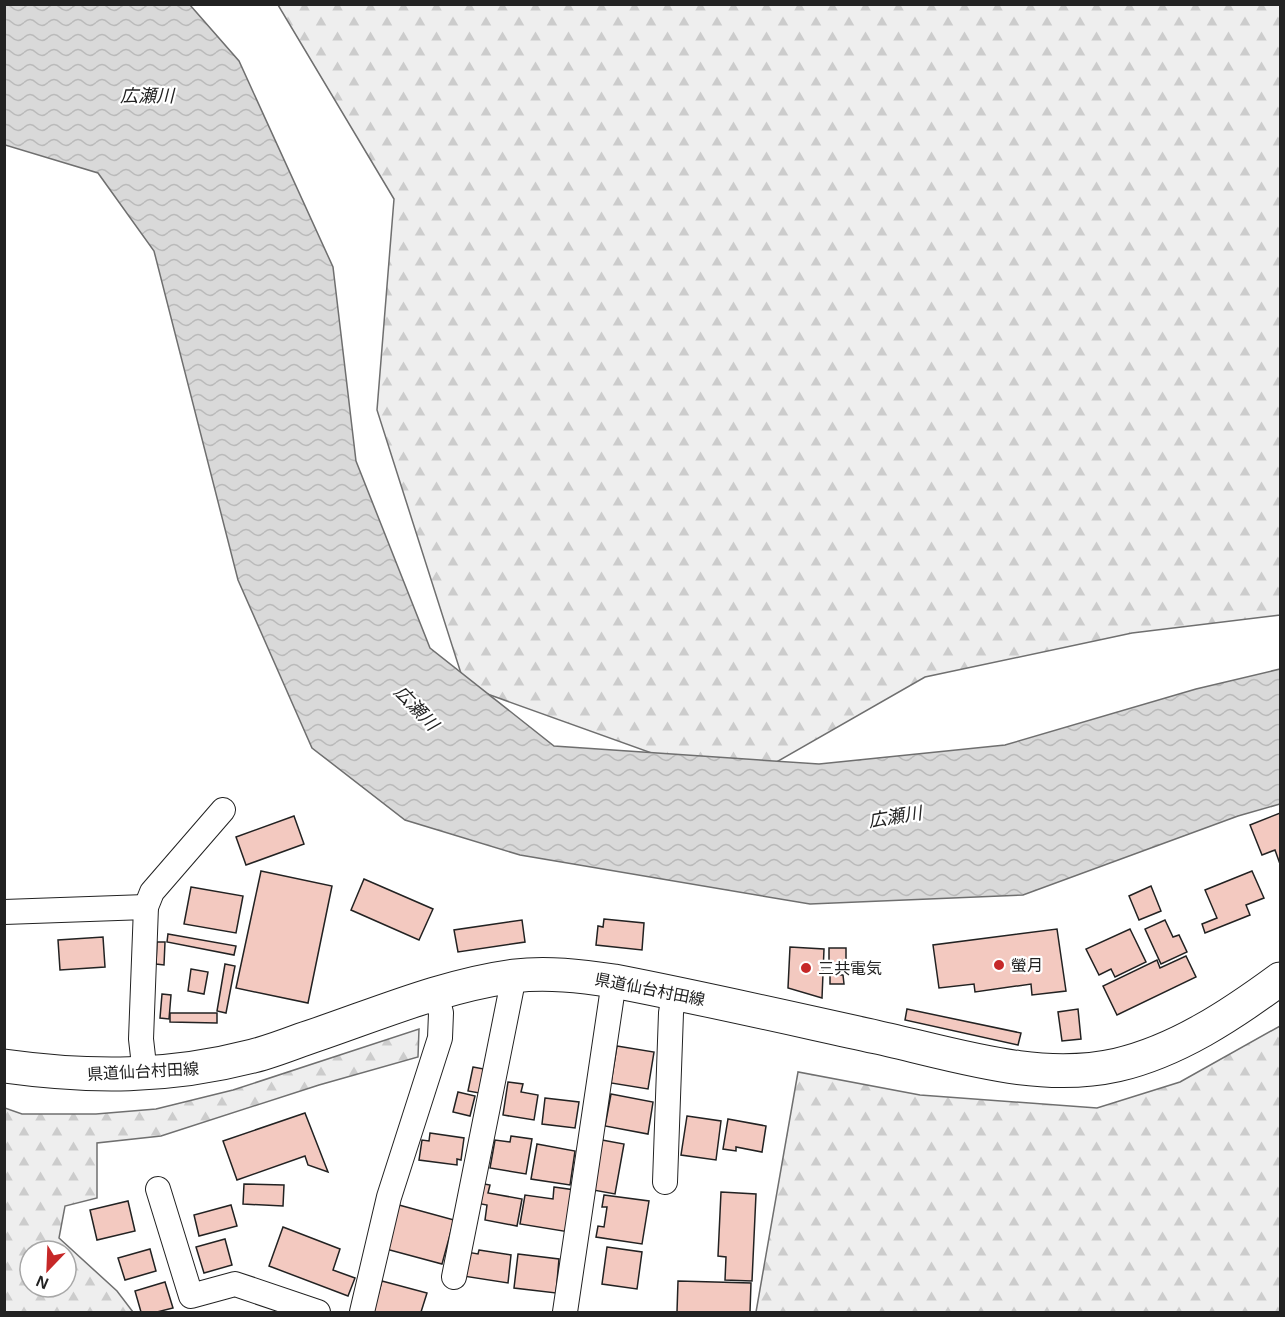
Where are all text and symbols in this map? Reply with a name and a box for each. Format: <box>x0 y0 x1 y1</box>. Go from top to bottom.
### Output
water label: 広瀬川 <box>120 86 176 106</box>
water label: 広瀬川 <box>390 682 443 736</box>
water label: 広瀬川 <box>867 803 925 831</box>
place label: 螢月 <box>1011 957 1043 974</box>
marker: 螢月 <box>992 958 1006 972</box>
place label: 三共電気 <box>818 960 882 977</box>
marker: 三共電気 <box>799 961 813 975</box>
street label: 県道仙台村田線 <box>593 970 707 1009</box>
street label: 県道仙台村田線 <box>87 1060 199 1083</box>
north arrow <box>18 1239 78 1299</box>
text: N <box>34 1272 51 1292</box>

